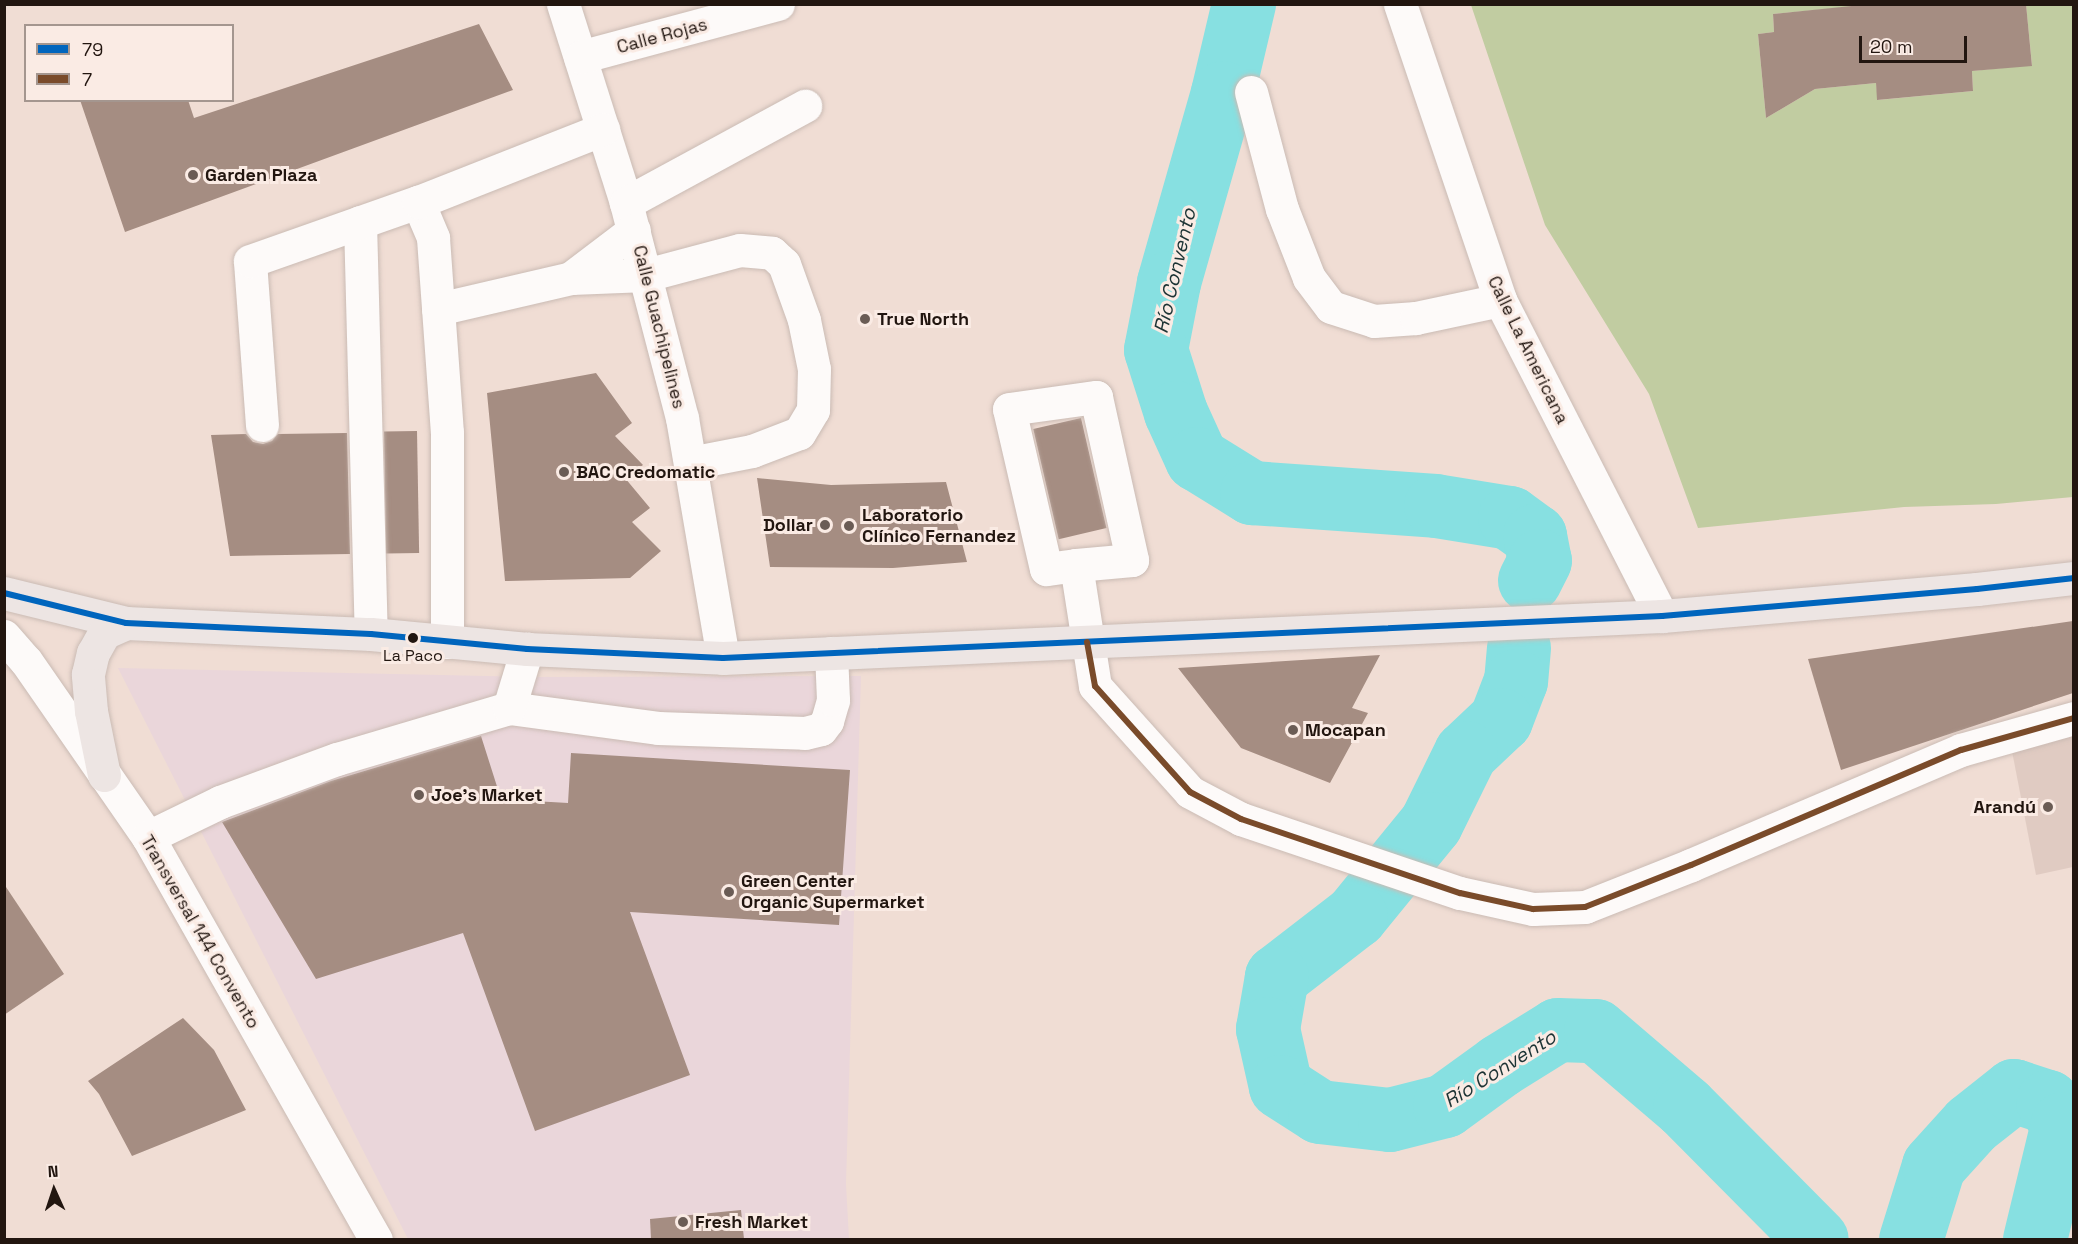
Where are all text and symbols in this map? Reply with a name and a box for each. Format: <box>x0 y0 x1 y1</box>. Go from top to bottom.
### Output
street label: Calle Rojas <box>614 14 710 58</box>
legend <box>24 24 234 102</box>
scale bar <box>1862 24 1970 62</box>
text: 20 m <box>1870 35 1913 58</box>
text: 79 <box>82 38 103 61</box>
text: 7 <box>82 68 92 91</box>
place label: Garden Plaza <box>205 164 317 186</box>
marker: Garden Plaza <box>186 168 200 182</box>
water label: Río Convento <box>1149 206 1201 336</box>
street label: Calle Guachipelines <box>628 243 690 411</box>
street label: Calle La Americana <box>1483 272 1573 428</box>
place label: True North <box>877 308 969 330</box>
marker: True North <box>858 312 872 326</box>
place label: BAC Credomatic <box>576 461 715 483</box>
marker: BAC Credomatic <box>557 465 571 479</box>
place label: Laboratorio Clínico Fernandez <box>862 505 1016 548</box>
place label: Dollar <box>763 514 813 536</box>
marker: Laboratorio Clínico Fernandez <box>840 517 858 535</box>
marker: Dollar <box>818 518 832 532</box>
marker: La Paco <box>407 632 419 644</box>
place label: La Paco <box>383 646 443 666</box>
place label: Mocapan <box>1305 719 1386 741</box>
marker: Mocapan <box>1286 723 1300 737</box>
place label: Joe's Market <box>431 784 543 806</box>
marker: Joe's Market <box>412 788 426 802</box>
place label: Arandú <box>1974 796 2036 818</box>
marker: Arandú <box>2041 800 2055 814</box>
street label: Transversal 144 Convento <box>136 832 264 1032</box>
place label: Green Center Organic Supermarket <box>741 871 925 914</box>
marker: Green Center Organic Supermarket <box>722 885 736 899</box>
water label: Río Convento <box>1440 1025 1560 1113</box>
north arrow <box>24 1160 84 1220</box>
text: N <box>47 1161 59 1182</box>
place label: Fresh Market <box>695 1211 808 1233</box>
marker: Fresh Market <box>676 1215 690 1229</box>

